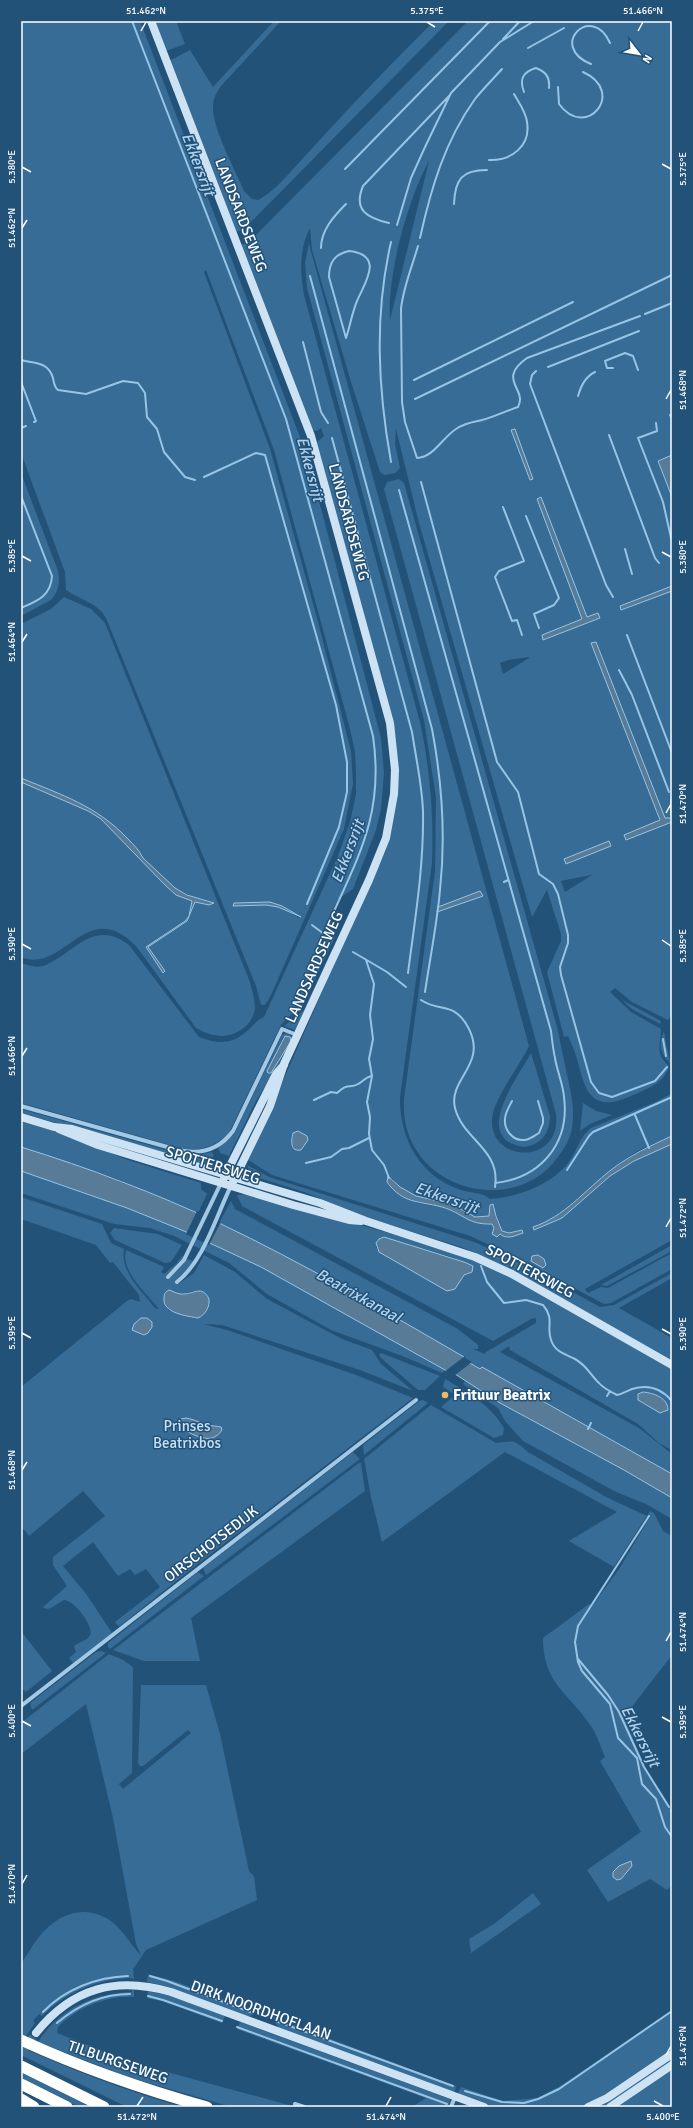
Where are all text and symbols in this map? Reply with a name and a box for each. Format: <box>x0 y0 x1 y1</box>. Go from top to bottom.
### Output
text: 51.462°N <box>126 5 166 17</box>
text: 5.375°E <box>410 5 444 17</box>
text: 51.466°N <box>623 5 663 17</box>
north arrow <box>619 34 659 74</box>
text: N <box>640 52 655 66</box>
water label: Ekkersrijt <box>177 130 220 201</box>
text: 5.380°E <box>6 150 18 184</box>
text: 5.375°E <box>677 152 689 186</box>
street label: LANDSARDSEWEG <box>211 155 271 275</box>
text: 51.462°N <box>6 208 18 248</box>
text: 51.468°N <box>677 370 689 410</box>
water label: Ekkersrijt <box>292 435 329 506</box>
street label: LANDSARDSEWEG <box>325 461 373 583</box>
text: 5.385°E <box>6 539 18 573</box>
text: 5.380°E <box>677 540 689 574</box>
text: 51.464°N <box>6 622 18 662</box>
text: 51.470°N <box>677 784 689 824</box>
water label: Ekkersrijt <box>327 815 370 886</box>
street label: LANDSARDSEWEG <box>281 908 347 1026</box>
text: 5.390°E <box>6 927 18 961</box>
text: 5.385°E <box>677 929 689 963</box>
text: 51.466°N <box>6 1036 18 1076</box>
street label: SPOTTERSWEG <box>164 1142 262 1188</box>
water label: Ekkersrijt <box>412 1178 483 1219</box>
text: 51.472°N <box>677 1198 689 1238</box>
street label: SPOTTERSWEG <box>483 1240 577 1302</box>
water label: Beatrixkanaal <box>312 1264 406 1328</box>
text: 5.395°E <box>6 1316 18 1350</box>
text: 5.390°E <box>677 1317 689 1351</box>
place label: Frituur Beatrix <box>453 1386 551 1404</box>
marker: Frituur Beatrix <box>440 1390 450 1400</box>
park label: Prinses Beatrixbos <box>153 1417 222 1452</box>
text: 51.468°N <box>6 1450 18 1490</box>
street label: OIRSCHOTSEDIJK <box>160 1502 262 1586</box>
text: 51.474°N <box>677 1612 689 1652</box>
water label: Ekkersrijt <box>616 1702 665 1773</box>
text: 5.400°E <box>6 1704 18 1738</box>
text: 5.395°E <box>677 1705 689 1739</box>
text: 51.470°N <box>6 1864 18 1904</box>
street label: DIRK NOORDHOFLAAN <box>188 1976 334 2044</box>
text: 51.476°N <box>677 2026 689 2066</box>
street label: TILBURGSEWEG <box>66 2036 170 2088</box>
text: 51.472°N <box>117 2111 157 2123</box>
text: 51.474°N <box>366 2111 406 2123</box>
text: 5.400°E <box>646 2111 680 2123</box>

